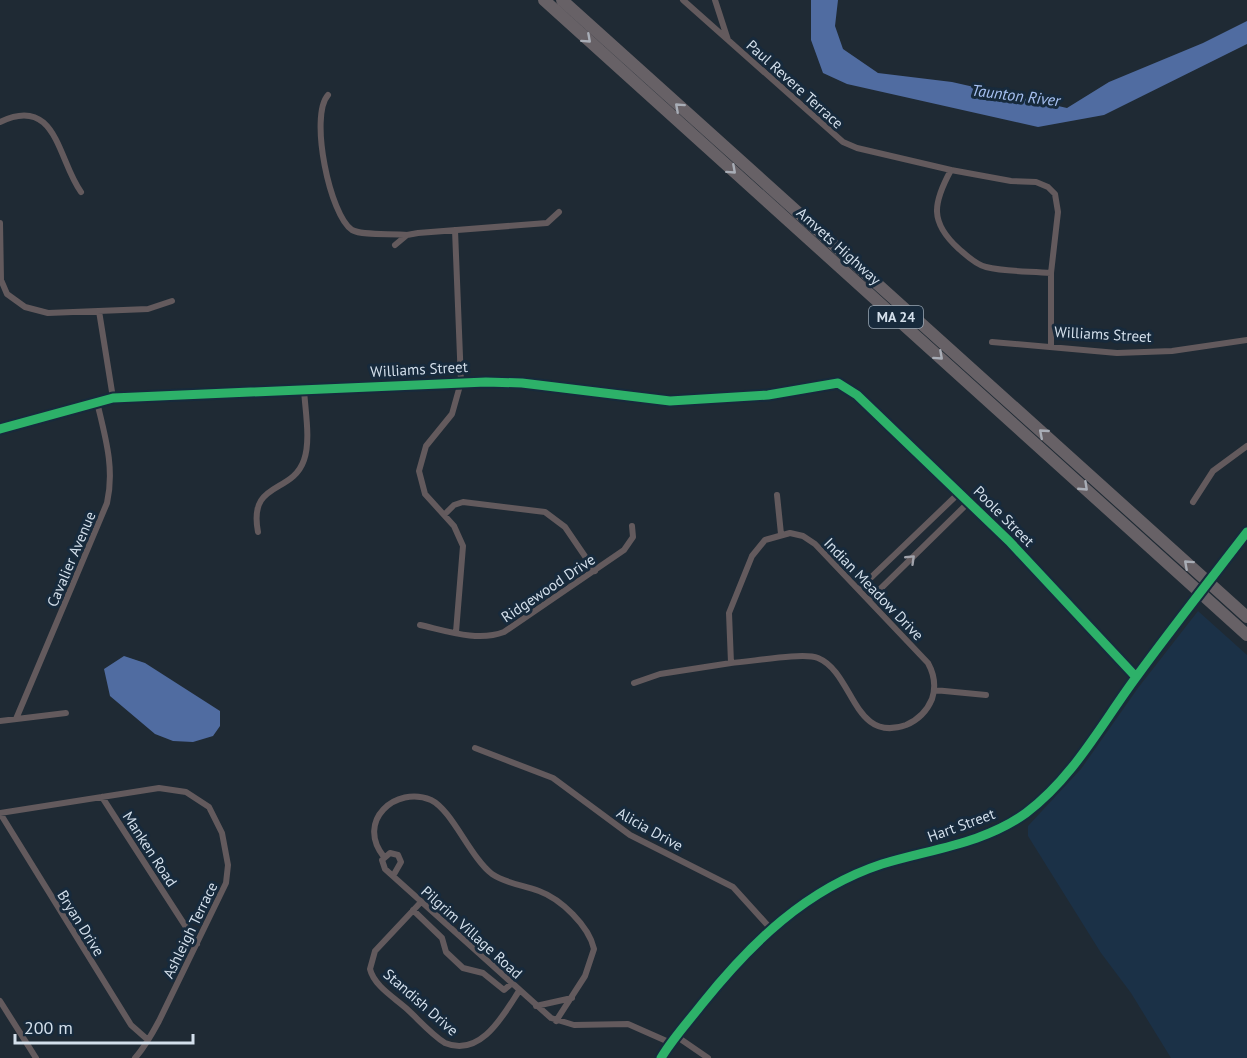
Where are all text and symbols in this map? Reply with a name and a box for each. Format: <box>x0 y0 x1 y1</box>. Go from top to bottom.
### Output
one-way arrow <box>580 32 591 43</box>
street label: Paul Revere Terrace <box>743 35 847 133</box>
water label: Taunton River <box>971 80 1063 111</box>
one-way arrow <box>675 103 686 114</box>
one-way arrow <box>725 163 736 174</box>
street label: Amvets Highway <box>793 203 885 289</box>
road number: MA 24 <box>869 306 923 328</box>
street label: Williams Street <box>1054 322 1152 346</box>
one-way arrow <box>933 349 943 360</box>
street label: Williams Street <box>370 357 468 381</box>
one-way arrow <box>1040 429 1050 440</box>
one-way arrow <box>1077 480 1088 491</box>
street label: Poole Street <box>970 482 1038 550</box>
street label: Cavalier Avenue <box>42 508 100 610</box>
street label: Indian Meadow Drive <box>820 534 928 644</box>
street label: Ridgewood Drive <box>497 550 599 626</box>
one-way arrow <box>904 555 914 566</box>
one-way arrow <box>1184 560 1195 571</box>
street label: Alicia Drive <box>613 803 687 855</box>
street label: Hart Street <box>925 804 997 846</box>
street label: Manken Road <box>119 808 181 890</box>
street label: Ashleigh Terrace <box>158 879 222 981</box>
street label: Pilgrim Village Road <box>417 881 527 983</box>
street label: Bryan Drive <box>53 887 109 959</box>
street label: Standish Drive <box>380 964 462 1040</box>
scale bar <box>15 1007 194 1045</box>
text: 200 m <box>24 1016 73 1039</box>

